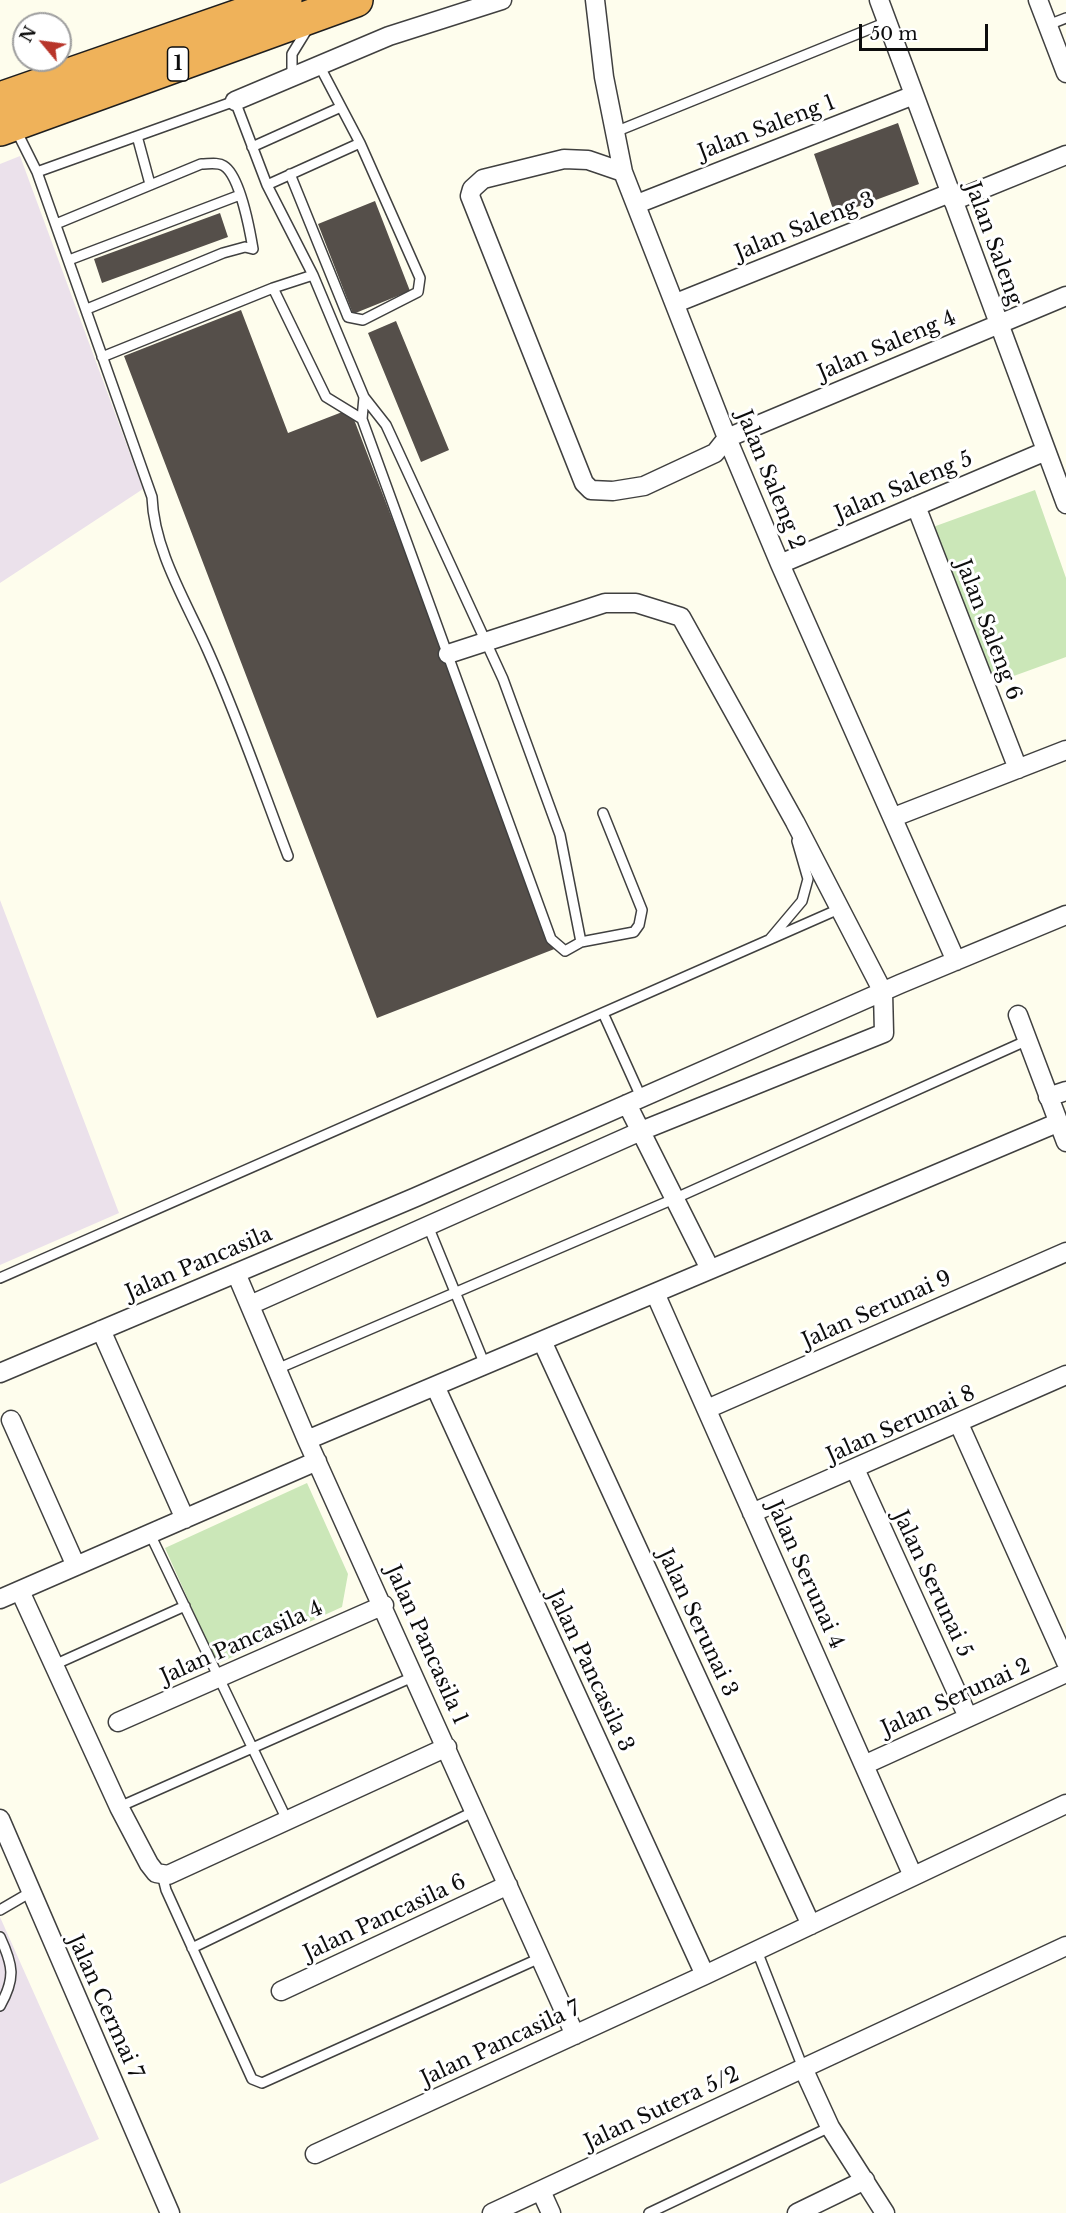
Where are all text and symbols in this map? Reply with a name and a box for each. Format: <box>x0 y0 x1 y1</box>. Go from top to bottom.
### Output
north arrow <box>12 12 72 72</box>
scale bar <box>862 12 991 50</box>
text: N <box>16 23 40 46</box>
text: 50 m <box>870 23 918 45</box>
road number: 1 <box>168 47 188 81</box>
street label: Jalan Saleng 1 <box>695 90 839 166</box>
street label: Jalan Saleng <box>959 179 1027 309</box>
street label: Jalan Saleng 3 <box>732 188 878 266</box>
street label: Jalan Saleng 4 <box>814 306 960 386</box>
street label: Jalan Saleng 2 <box>731 407 809 553</box>
street label: Jalan Saleng 5 <box>831 447 977 527</box>
street label: Jalan Saleng 6 <box>950 556 1026 704</box>
street label: Jalan Pancasila <box>122 1222 276 1306</box>
street label: Jalan Serunai 9 <box>799 1266 955 1354</box>
street label: Jalan Serunai 8 <box>823 1381 979 1469</box>
street label: Jalan Serunai 4 <box>761 1497 849 1653</box>
street label: Jalan Serunai 5 <box>887 1507 977 1661</box>
street label: Jalan Serunai 3 <box>652 1545 742 1701</box>
street label: Jalan Pancasila 1 <box>380 1561 472 1729</box>
street label: Jalan Pancasila 3 <box>542 1586 638 1756</box>
street label: Jalan Pancasila 4 <box>157 1596 327 1690</box>
street label: Jalan Serunai 2 <box>878 1654 1034 1742</box>
street label: Jalan Pancasila 6 <box>300 1869 470 1967</box>
street label: Jalan Cermai 7 <box>62 1931 148 2083</box>
street label: Jalan Pancasila 7 <box>417 1996 585 2092</box>
street label: Jalan Sutera 5/2 <box>581 2062 743 2156</box>

